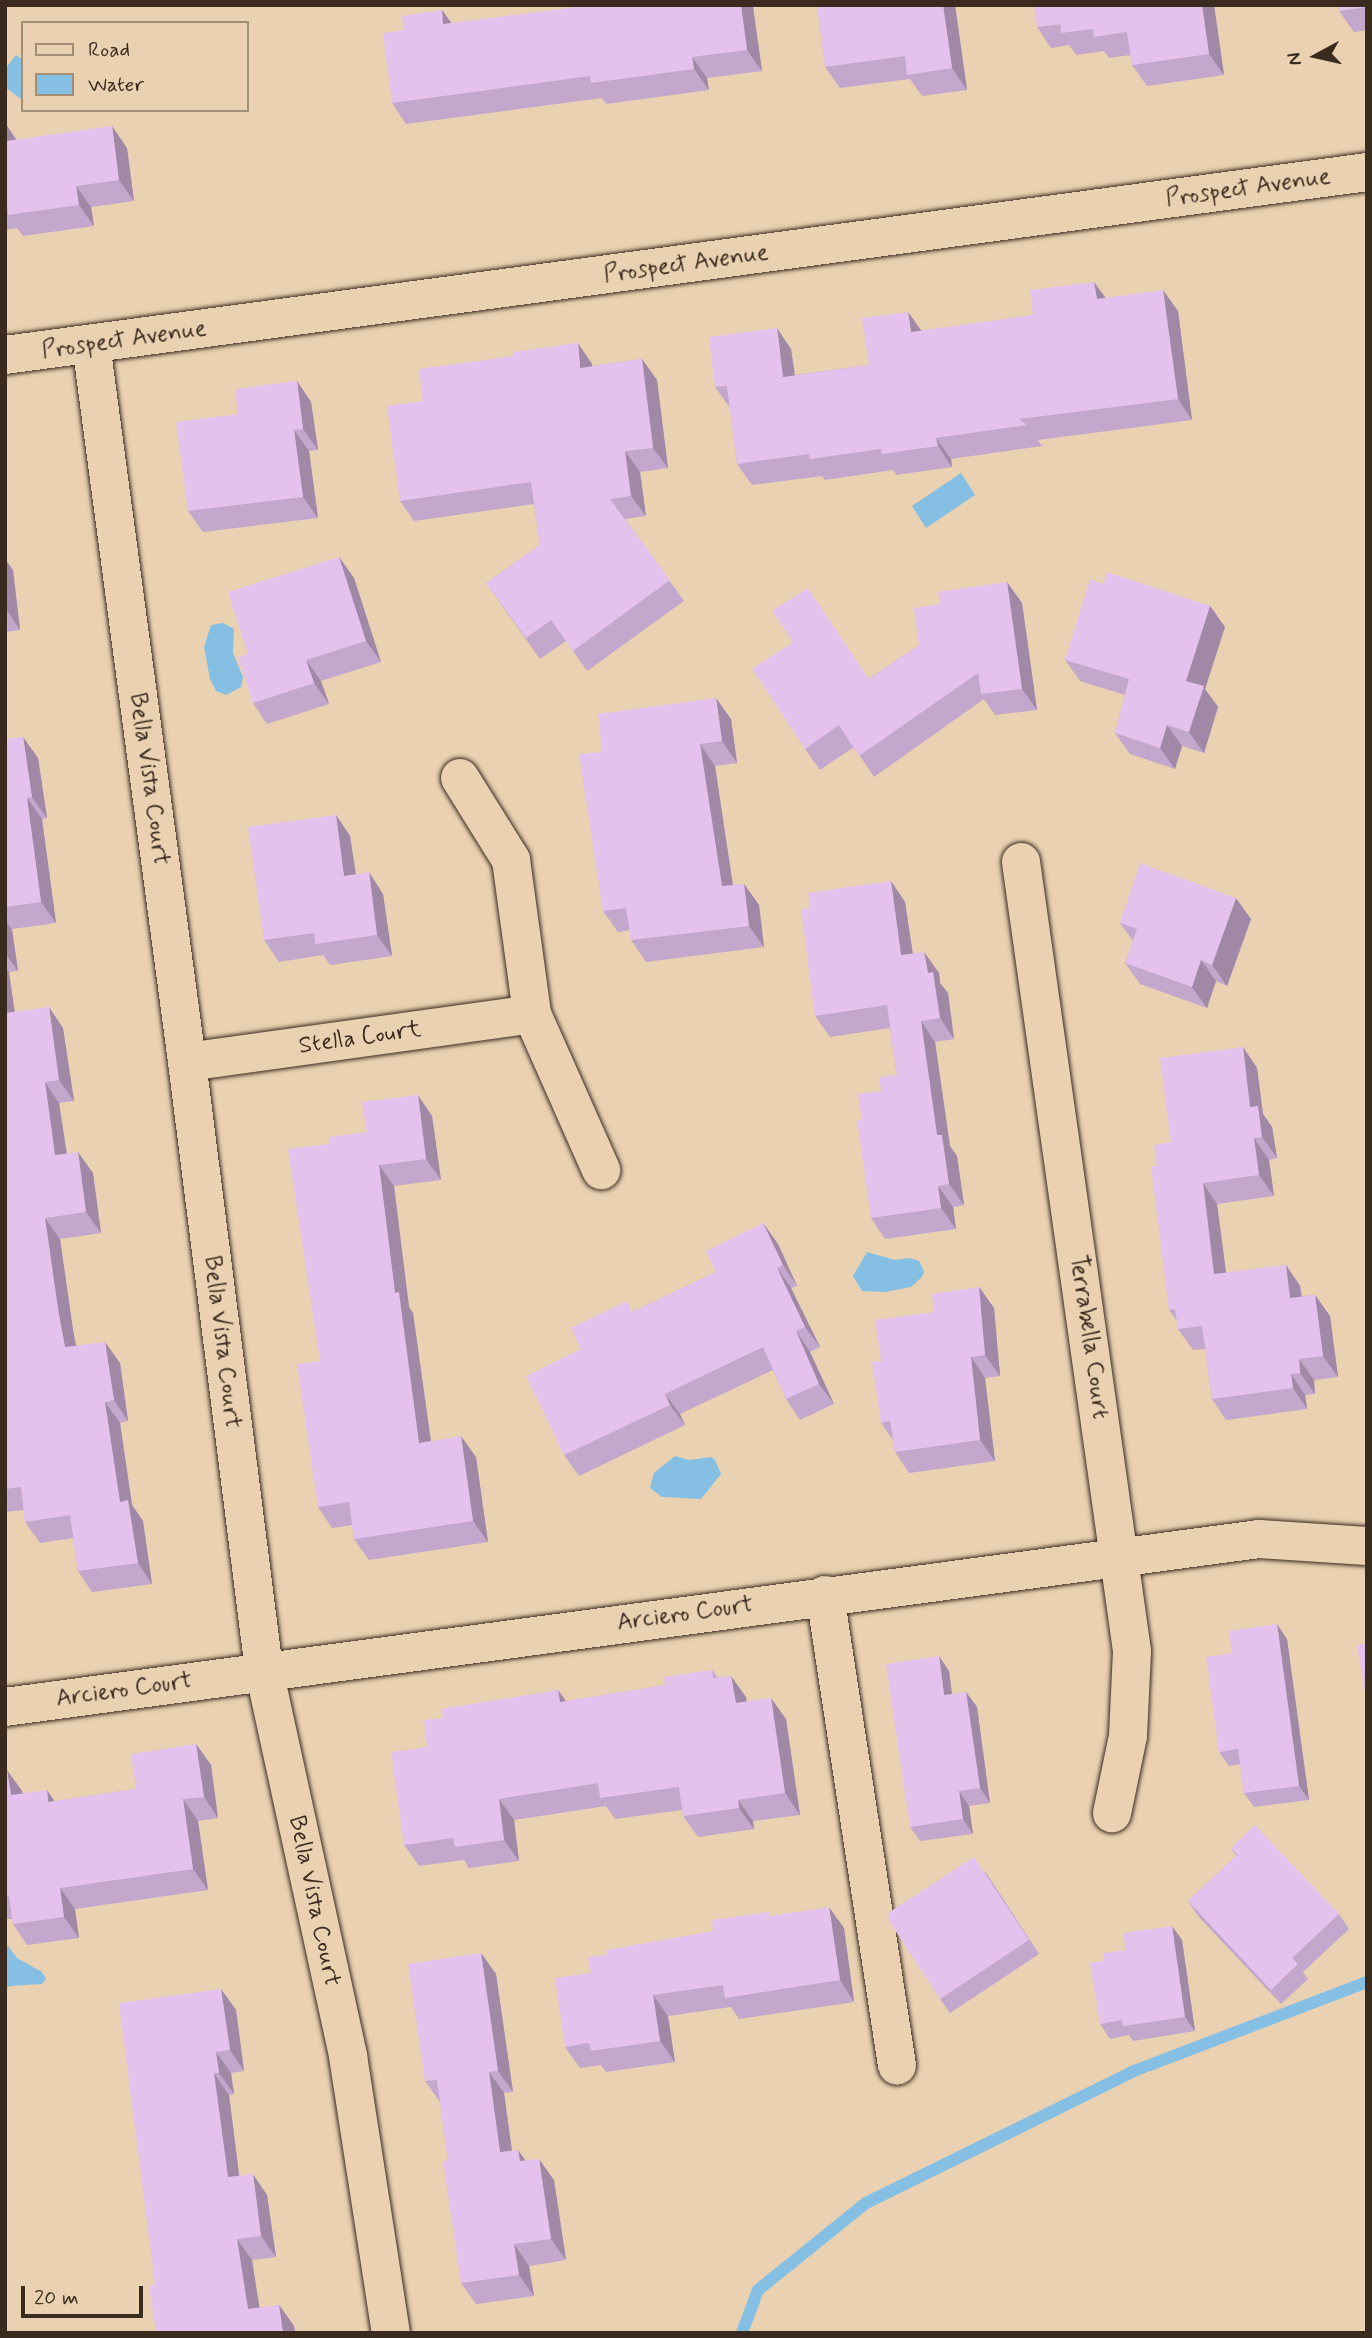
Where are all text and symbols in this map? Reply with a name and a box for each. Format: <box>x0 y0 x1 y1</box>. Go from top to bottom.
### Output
legend <box>21 21 248 112</box>
north arrow <box>1281 21 1351 91</box>
text: Road <box>88 36 130 64</box>
text: N <box>1281 51 1308 67</box>
text: Water <box>88 71 144 99</box>
street label: Prospect Avenue <box>1164 162 1332 214</box>
street label: Prospect Avenue <box>602 238 770 290</box>
street label: Prospect Avenue <box>40 314 208 366</box>
street label: Bella Vista Court <box>123 693 175 865</box>
street label: Stella Court <box>298 1015 422 1061</box>
street label: Terrabella Court <box>1063 1253 1115 1421</box>
street label: Bella Vista Court <box>197 1256 247 1428</box>
street label: Arciero Court <box>615 1590 755 1638</box>
street label: Arciero Court <box>54 1666 194 1714</box>
street label: Bella Vista Court <box>282 1815 346 1987</box>
scale bar <box>24 2272 147 2316</box>
text: 20 m <box>34 2284 79 2312</box>

